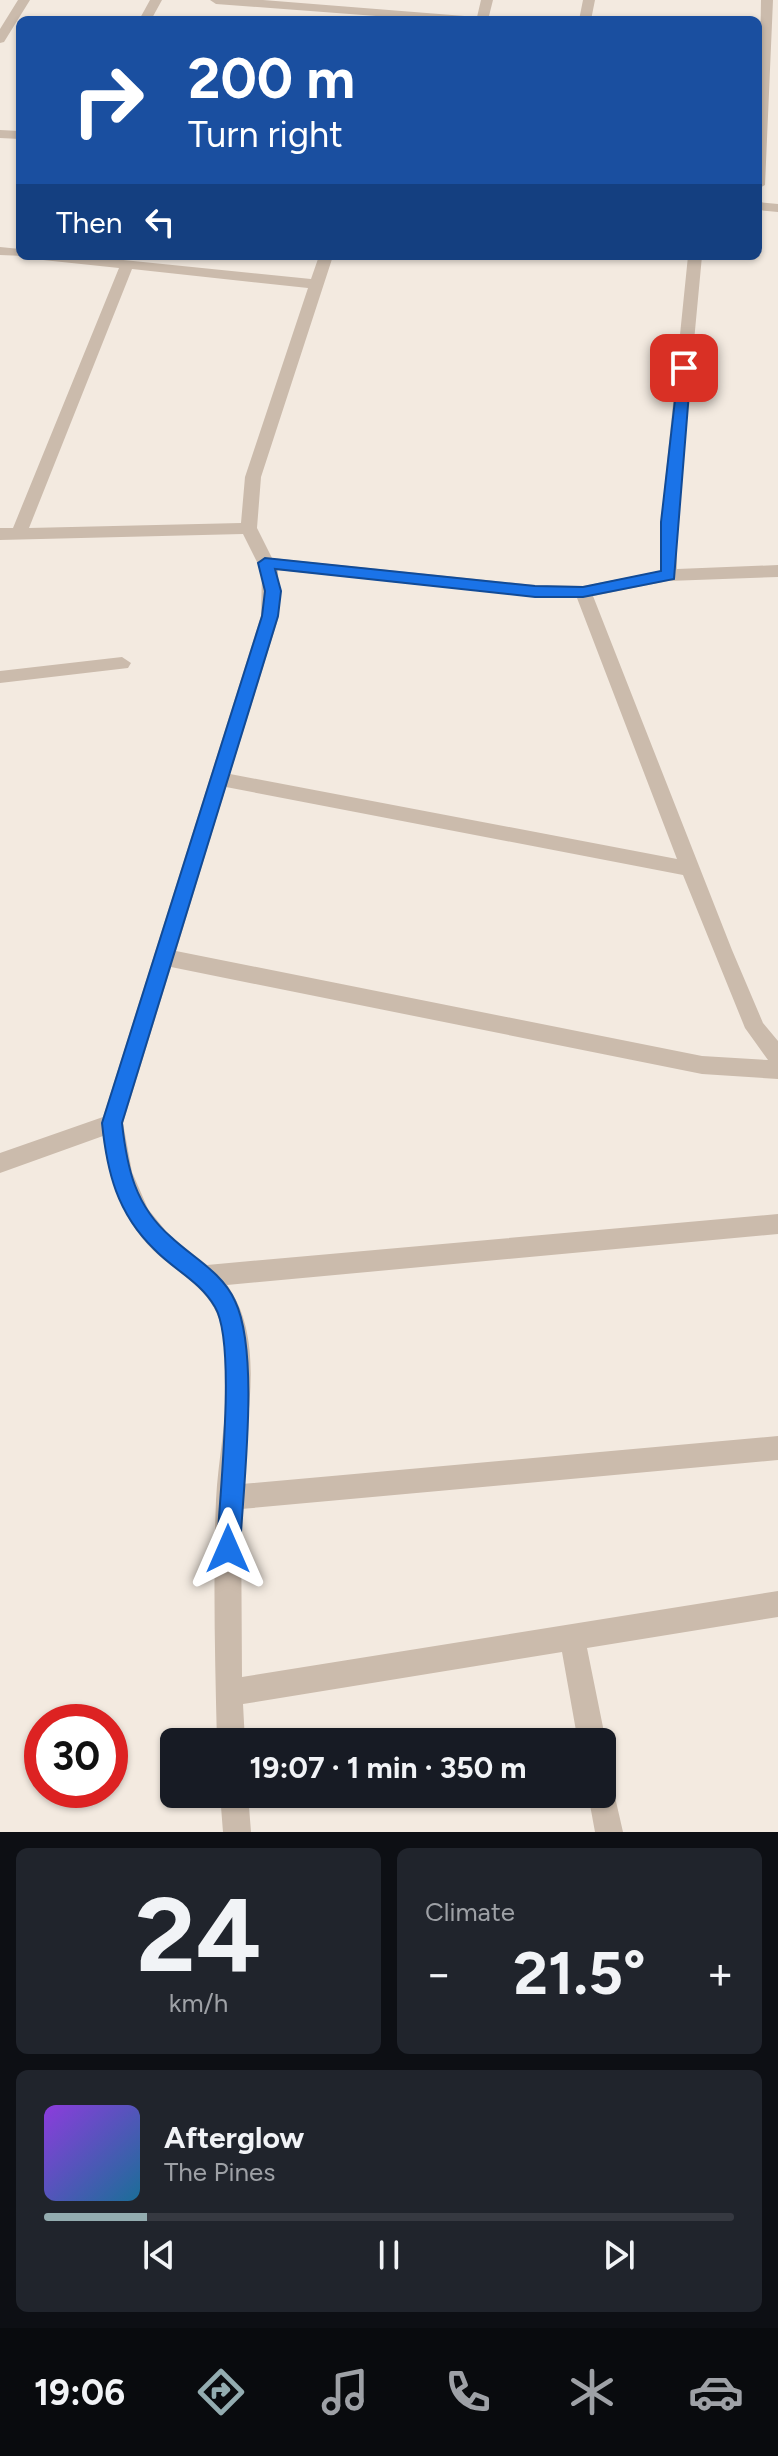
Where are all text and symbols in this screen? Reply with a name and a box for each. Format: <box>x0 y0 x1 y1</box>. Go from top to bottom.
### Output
text: 200 m <box>188 45 355 112</box>
icon: right <box>56 48 160 152</box>
text: Turn right <box>188 113 343 156</box>
icon: left <box>138 200 182 244</box>
text: Then <box>56 204 122 241</box>
pin <box>650 334 718 402</box>
icon: arrive <box>662 346 706 390</box>
position arrow <box>186 1507 270 1591</box>
speed limit sign: 30 <box>24 1704 128 1808</box>
text: 19:07 · 1 min · 350 m <box>249 1749 527 1786</box>
text: 24 <box>135 1872 262 1997</box>
text: Climate <box>425 1896 515 1928</box>
text: 21.5° <box>513 1937 646 2009</box>
text: − <box>425 1947 452 2000</box>
text: + <box>707 1947 734 2000</box>
text: km/h <box>169 1987 228 2019</box>
text: Afterglow <box>164 2119 304 2156</box>
text: The Pines <box>164 2156 275 2188</box>
icon: previous <box>137 2233 181 2277</box>
icon: pause <box>367 2233 411 2277</box>
icon: next <box>597 2233 641 2277</box>
icon: directions <box>193 2364 249 2420</box>
icon: music <box>317 2364 373 2420</box>
icon: phone <box>440 2364 496 2420</box>
icon: climate <box>564 2364 620 2420</box>
icon: car <box>688 2364 744 2420</box>
text: 19:06 <box>34 2371 125 2414</box>

